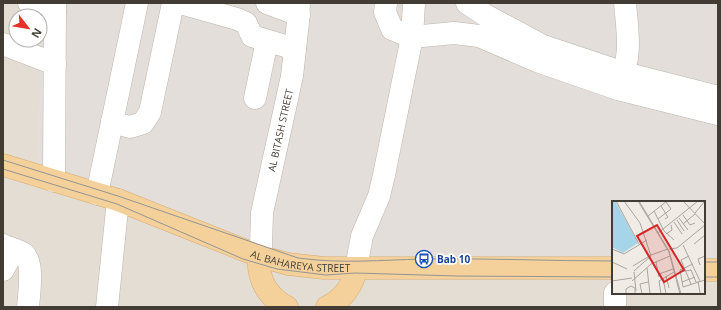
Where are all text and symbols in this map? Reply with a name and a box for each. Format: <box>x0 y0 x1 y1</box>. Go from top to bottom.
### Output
north arrow <box>8 8 48 48</box>
text: N <box>28 26 46 41</box>
street label: AL BITASH STREET <box>264 87 296 173</box>
inset map <box>612 201 705 294</box>
street label: AL BAHAREYA STREET <box>249 246 351 275</box>
bus stop icon: Bab 10 <box>414 249 434 269</box>
place label: Bab 10 <box>437 252 470 266</box>

